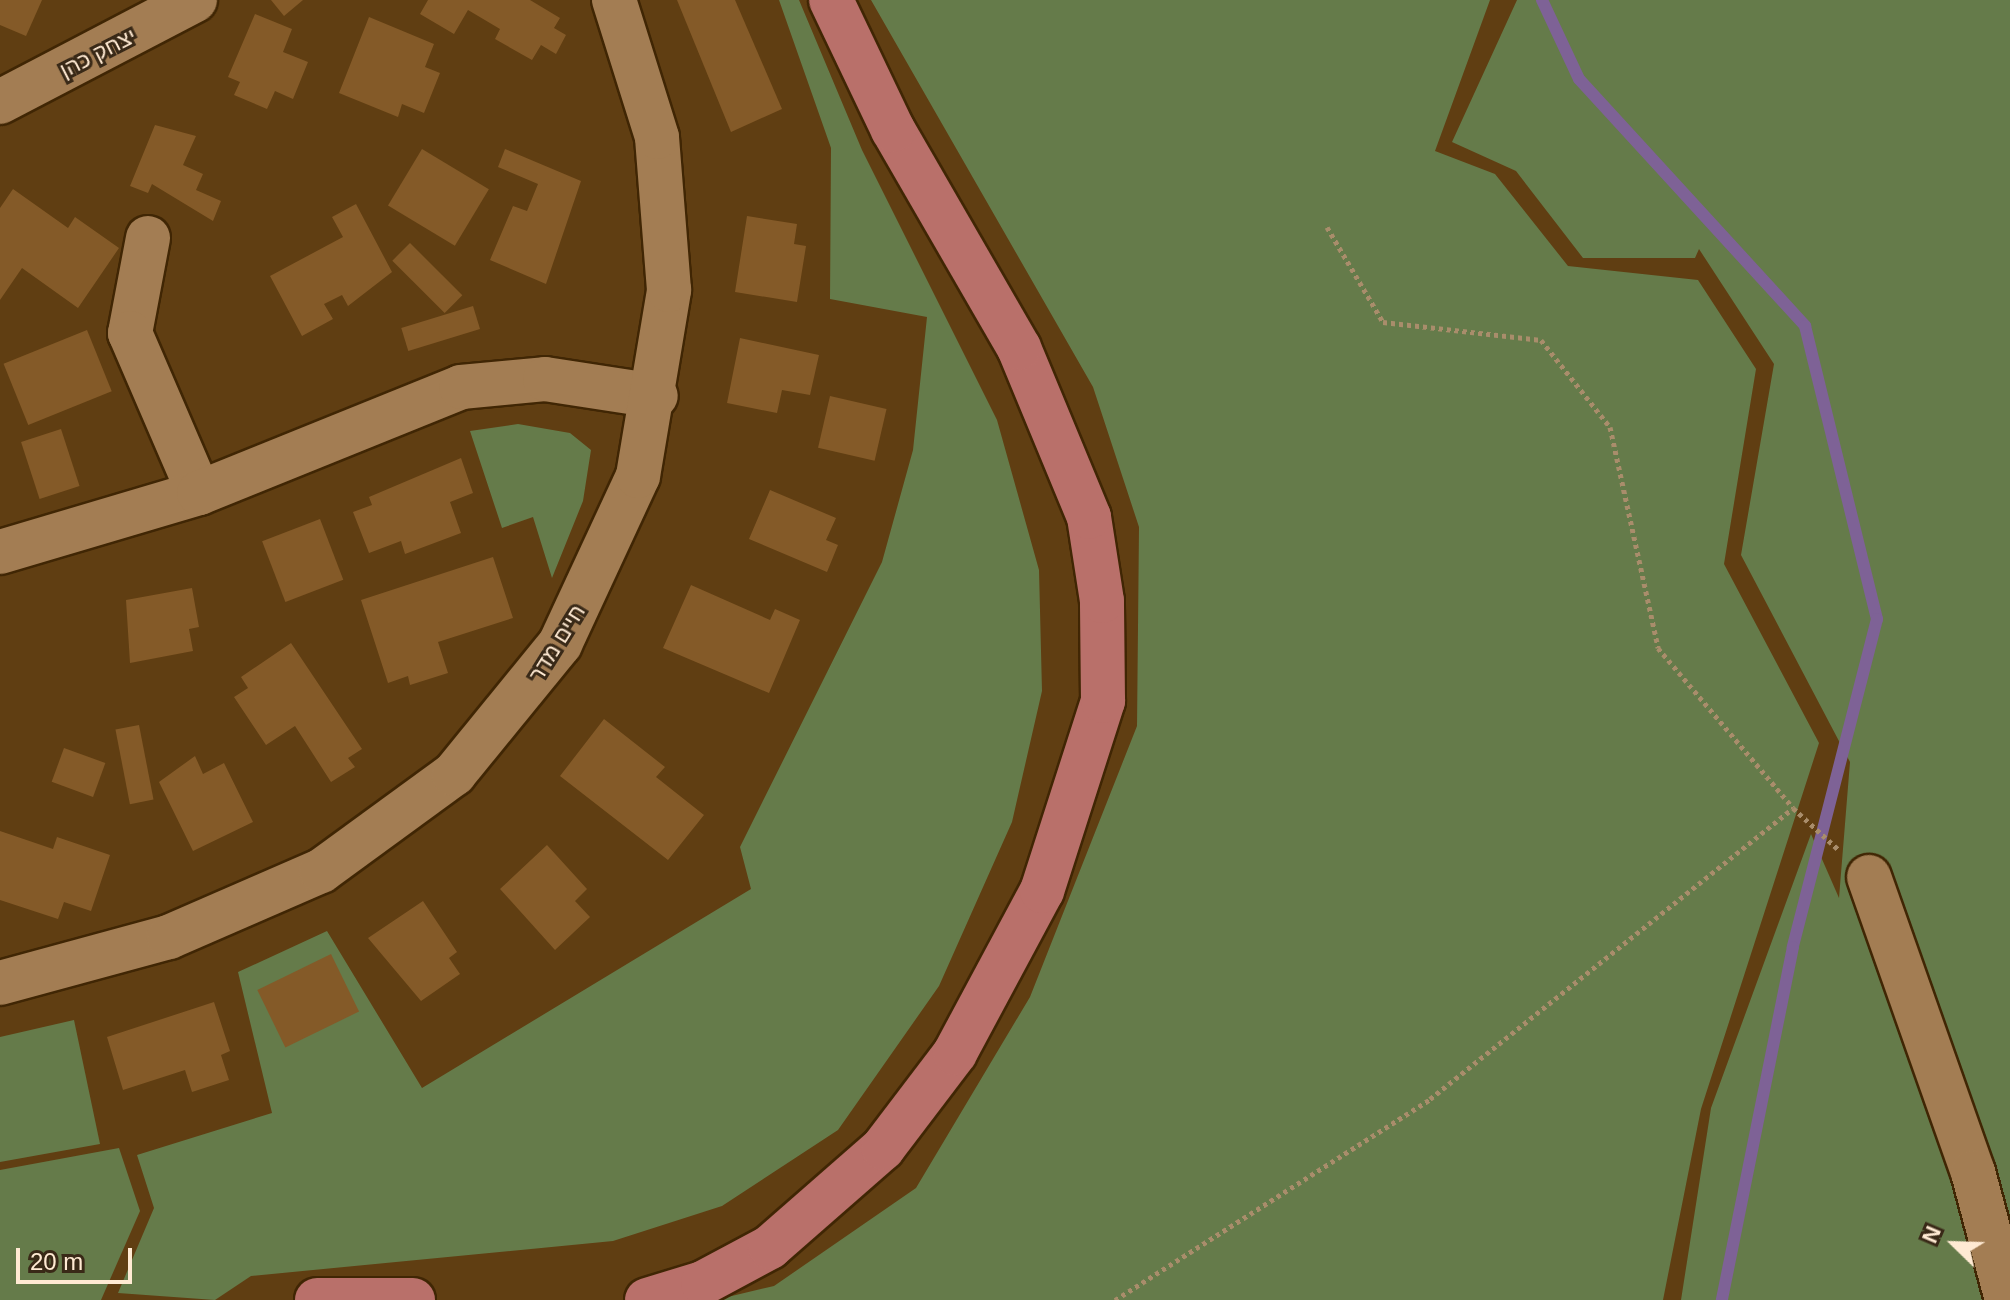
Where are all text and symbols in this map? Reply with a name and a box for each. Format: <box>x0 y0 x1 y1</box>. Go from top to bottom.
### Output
street label: יצחק כהן <box>55 23 141 83</box>
street label: חיים מדר <box>523 600 591 686</box>
north arrow <box>1914 1204 1994 1284</box>
text: N <box>1917 1222 1946 1247</box>
scale bar <box>20 1232 136 1282</box>
text: 20 m <box>30 1248 83 1275</box>

